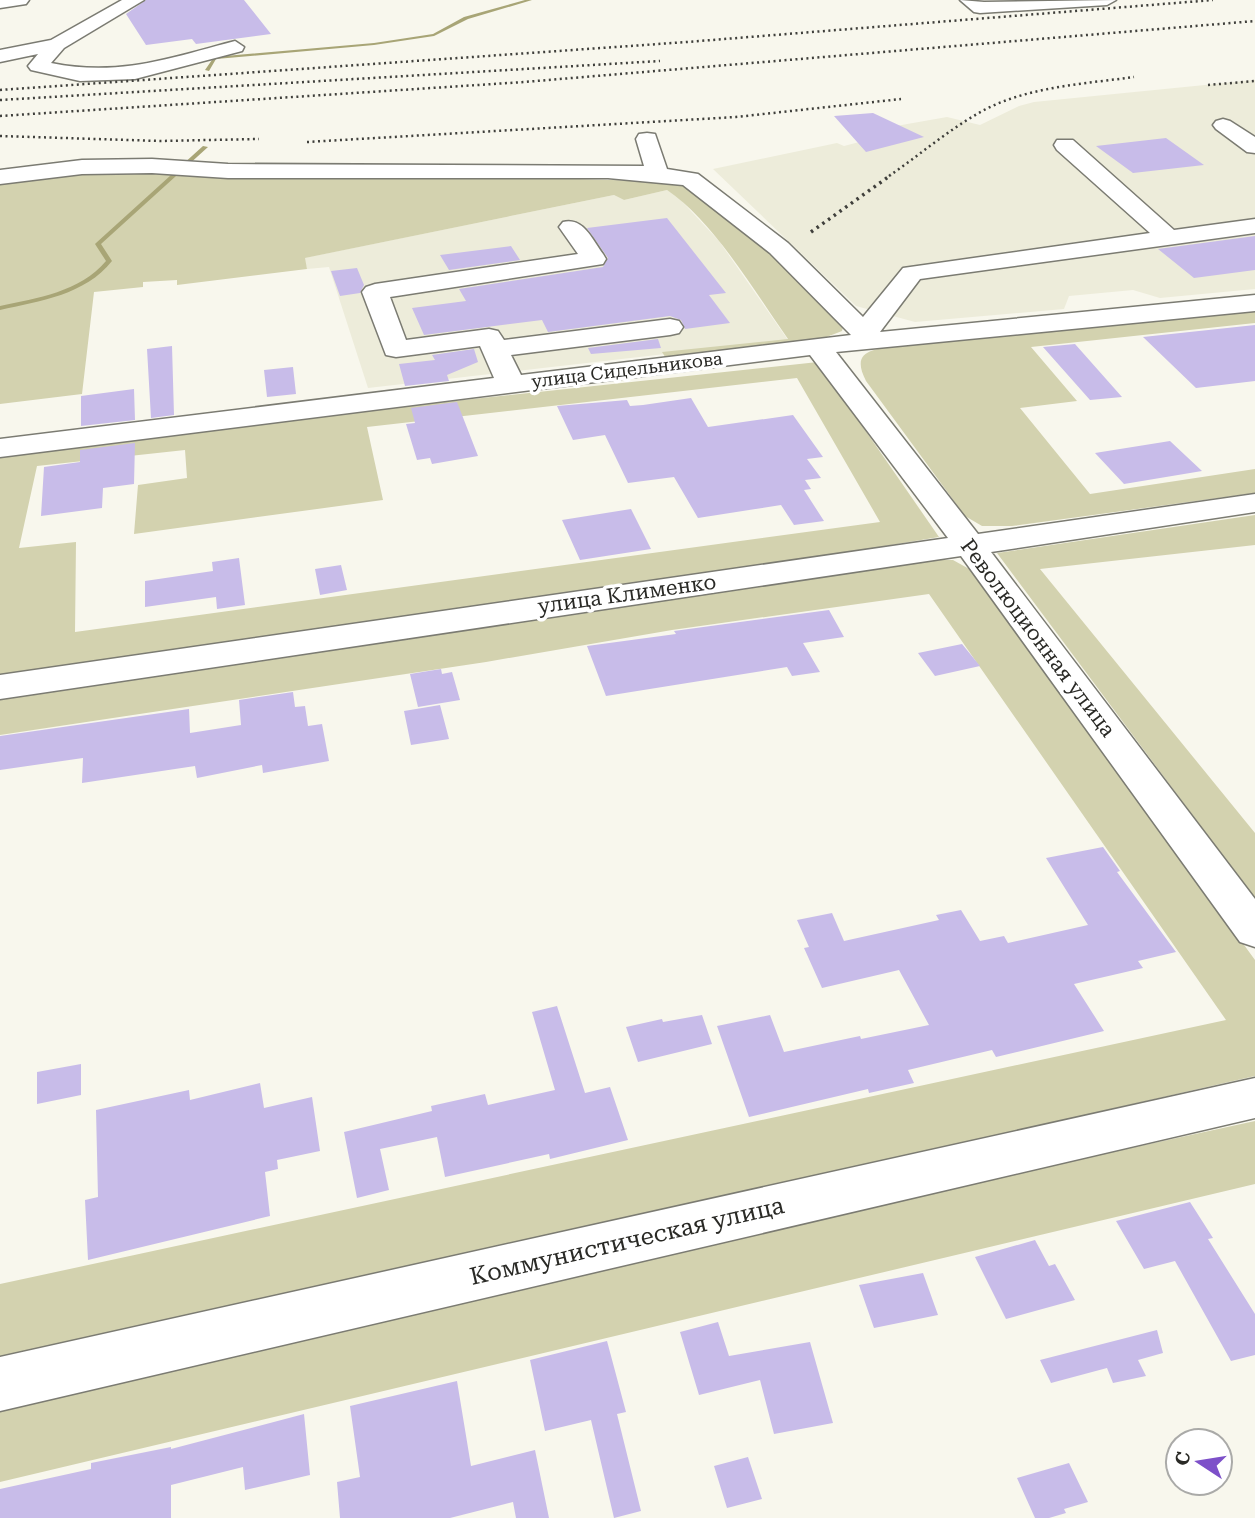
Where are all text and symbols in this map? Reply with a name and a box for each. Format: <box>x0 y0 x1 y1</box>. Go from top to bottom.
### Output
street label: улица Сидельникова <box>530 347 724 392</box>
street label: Революционная улица <box>956 534 1121 742</box>
street label: улица Клименко <box>536 570 718 618</box>
street label: Коммунистическая улица <box>467 1191 787 1291</box>
north arrow <box>1164 1427 1234 1497</box>
text: С <box>1170 1450 1195 1467</box>

